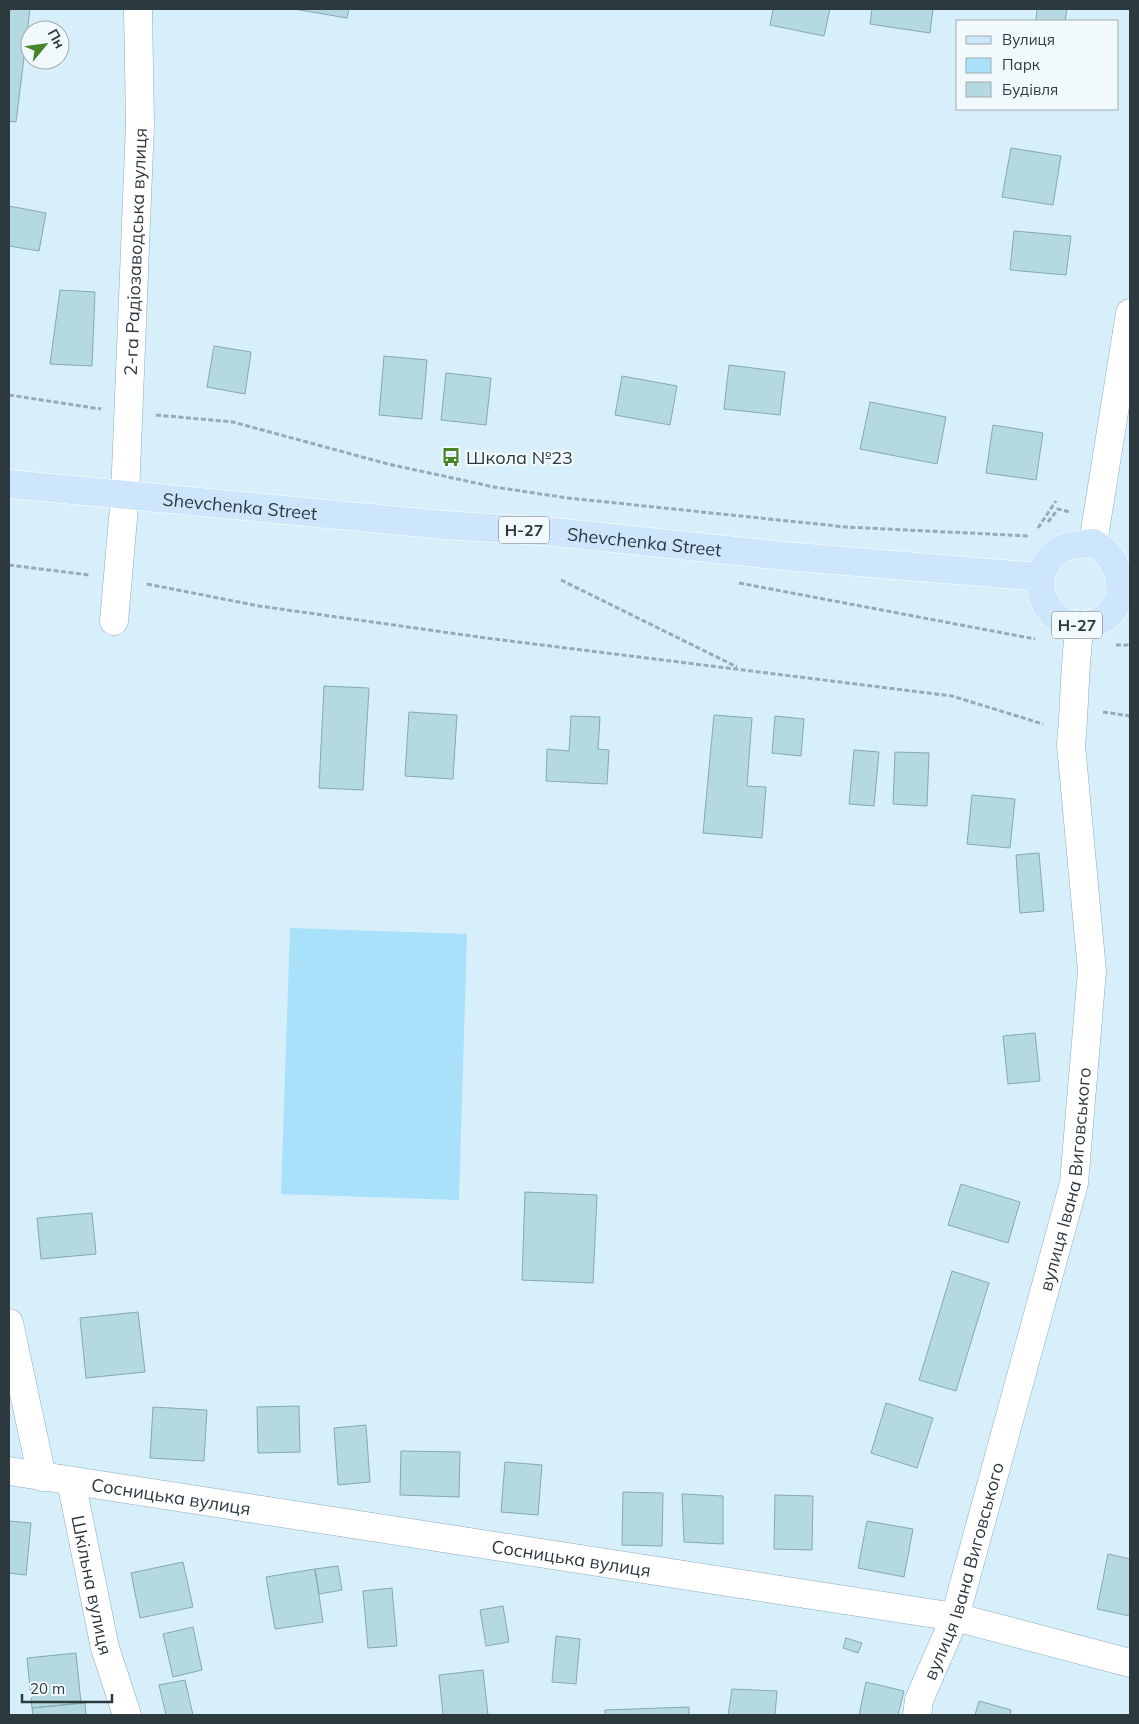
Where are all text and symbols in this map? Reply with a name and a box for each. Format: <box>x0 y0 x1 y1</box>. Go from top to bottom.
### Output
north arrow <box>20 20 70 70</box>
legend <box>956 20 1119 110</box>
text: Пн <box>44 26 69 52</box>
text: Вулиця <box>1002 30 1055 49</box>
text: Парк <box>1002 55 1041 74</box>
text: Будівля <box>1002 80 1058 99</box>
street label: 2-га Радіозаводська вулиця <box>118 127 151 376</box>
bus stop icon: Школа №23 <box>440 446 462 468</box>
place label: Школа №23 <box>466 446 573 469</box>
street label: Shevchenka Street <box>162 487 318 525</box>
road number: Н-27 <box>499 516 549 544</box>
street label: Shevchenka Street <box>566 522 723 561</box>
road number: Н-27 <box>1052 612 1102 638</box>
street label: вулиця Івана Виговського <box>1033 1066 1095 1293</box>
street label: вулиця Івана Виговського <box>918 1460 1008 1683</box>
street label: Сосницька вулиця <box>90 1472 252 1520</box>
street label: Шкільна вулиця <box>67 1513 118 1658</box>
street label: Сосницька вулиця <box>490 1534 653 1581</box>
scale bar <box>22 1672 112 1704</box>
text: 20 m <box>30 1679 65 1698</box>

